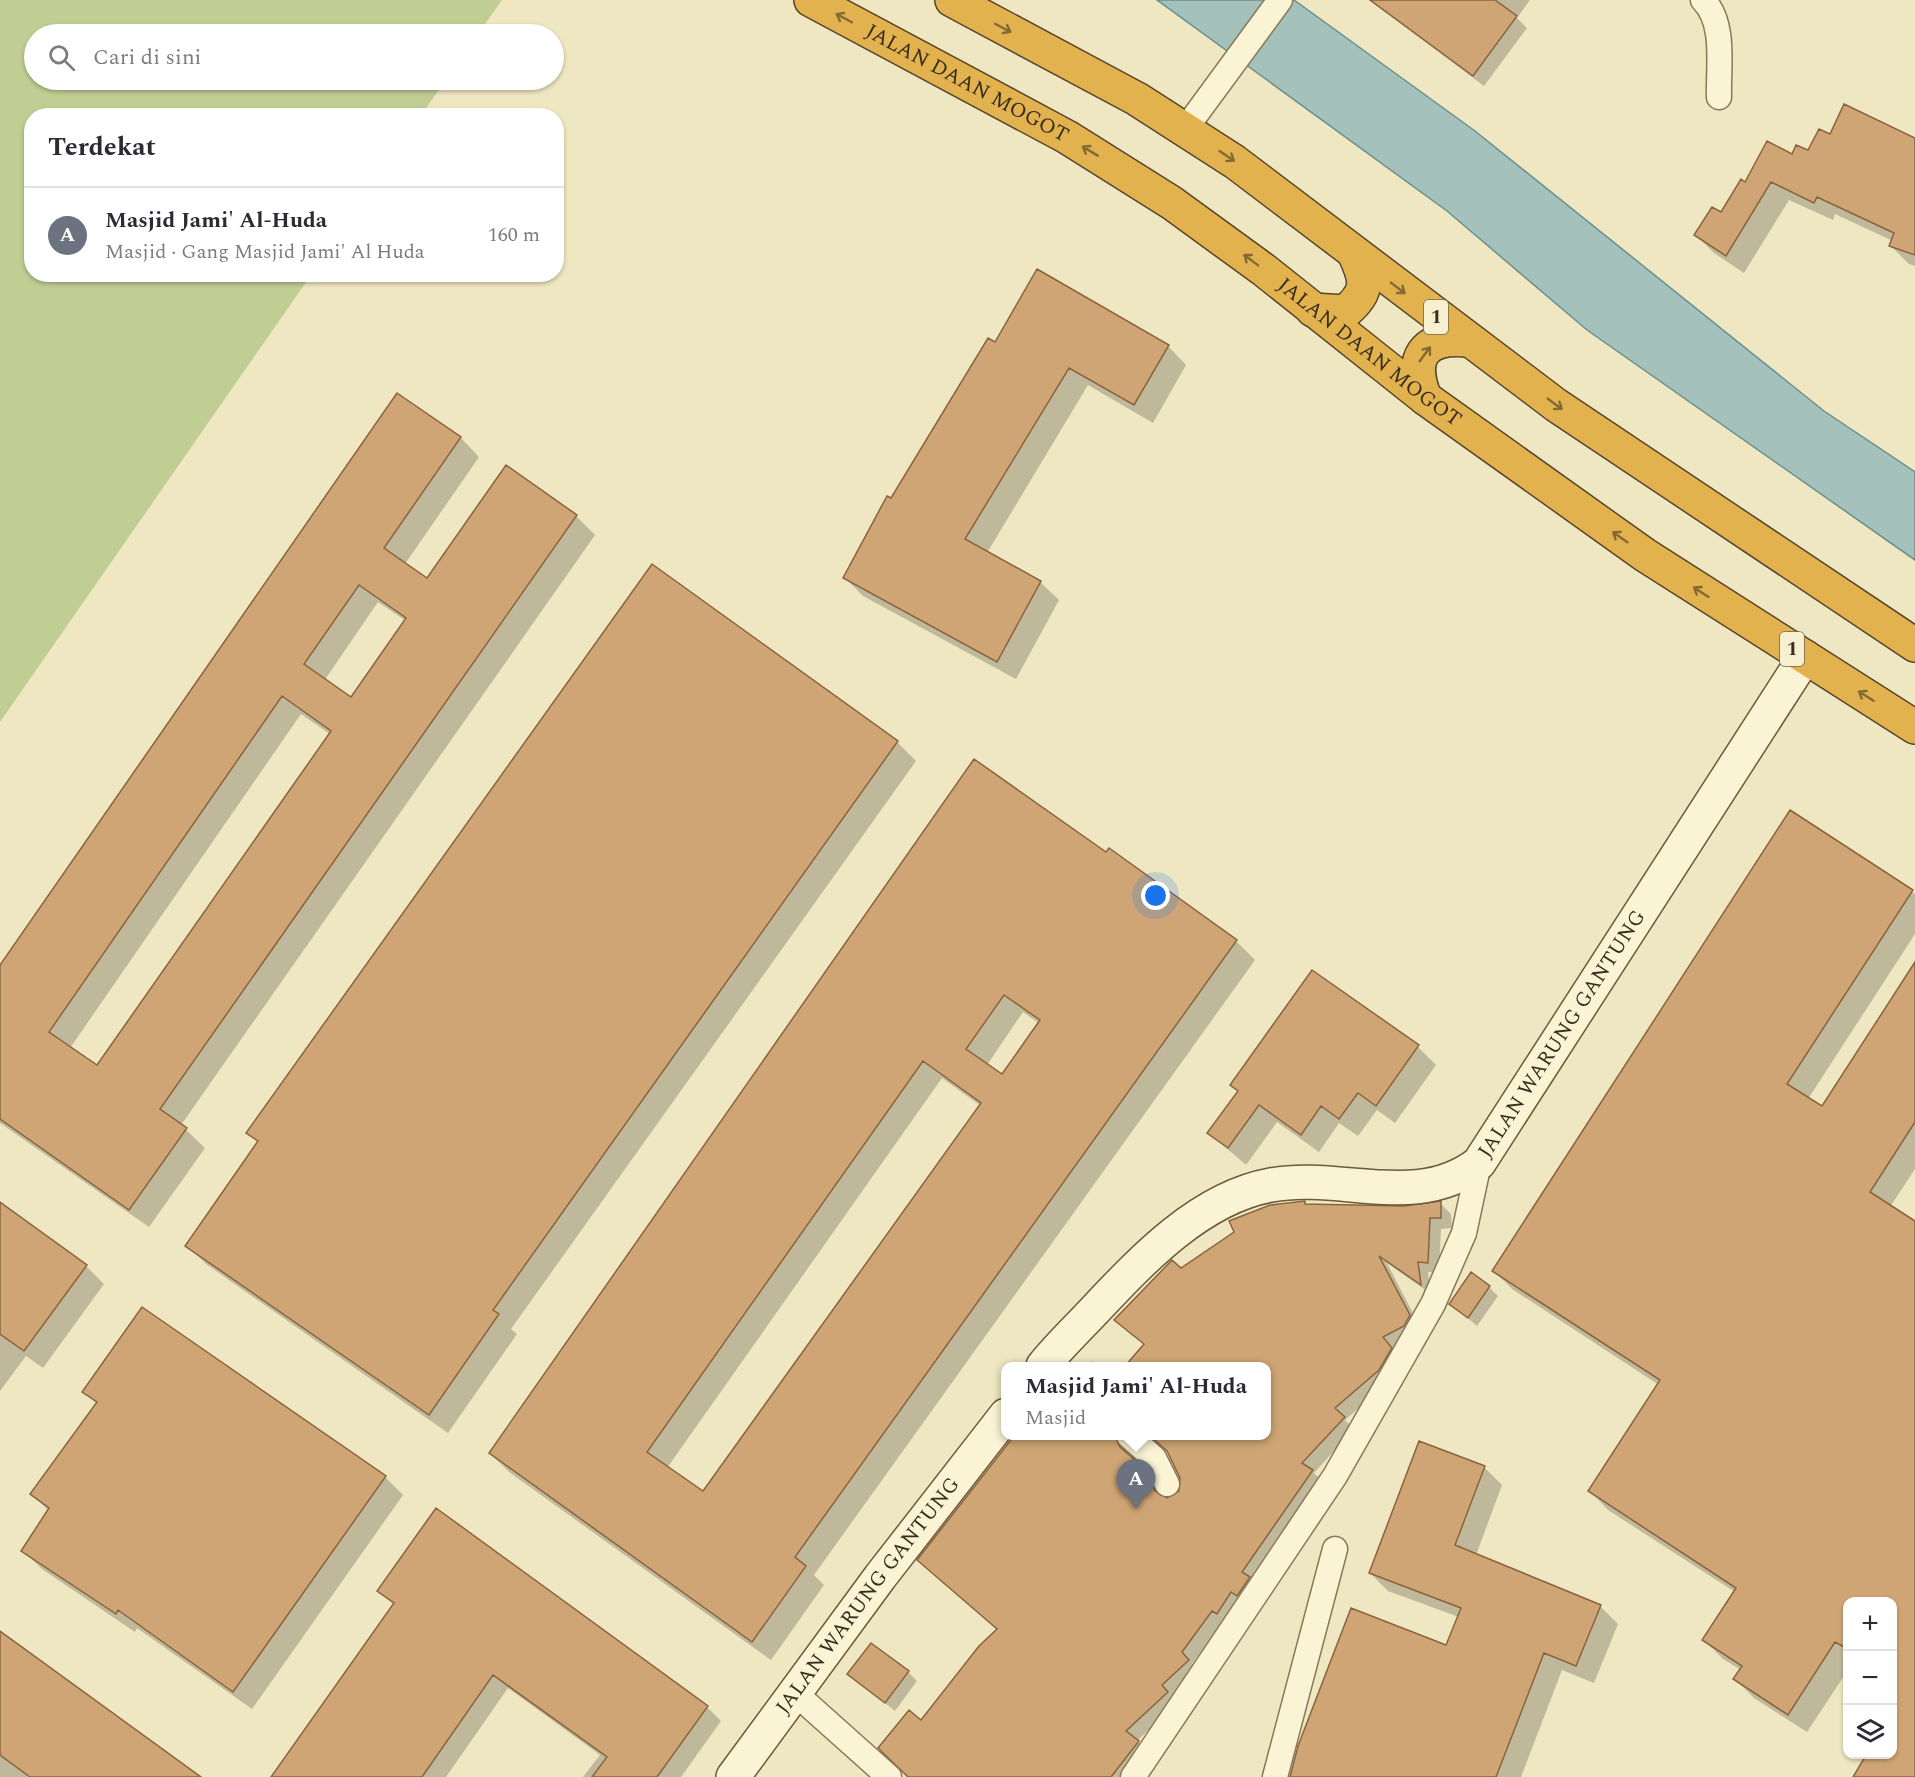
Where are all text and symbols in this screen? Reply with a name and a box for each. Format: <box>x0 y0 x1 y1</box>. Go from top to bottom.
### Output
one-way arrow <box>836 12 854 23</box>
street label: JALAN DAAN MOGOT <box>859 16 1075 151</box>
one-way arrow <box>994 22 1011 34</box>
search box <box>24 24 564 90</box>
icon: search <box>45 41 78 74</box>
text: Cari di sini <box>93 41 202 74</box>
text: Terdekat <box>48 127 156 167</box>
one-way arrow <box>1082 144 1099 156</box>
one-way arrow <box>1218 150 1234 162</box>
text: Masjid Jami' Al-Huda <box>105 204 327 237</box>
text: A <box>60 220 75 250</box>
text: 160 m <box>488 220 540 250</box>
text: Masjid · Gang Masjid Jami' Al Huda <box>105 237 425 267</box>
one-way arrow <box>1243 254 1259 267</box>
street label: JALAN DAAN MOGOT <box>1270 270 1468 435</box>
one-way arrow <box>1390 281 1406 294</box>
road number: 1 <box>1424 300 1448 334</box>
one-way arrow <box>1419 346 1431 362</box>
one-way arrow <box>1546 398 1562 410</box>
one-way arrow <box>1613 531 1629 543</box>
one-way arrow <box>1693 585 1710 597</box>
road number: 1 <box>1780 632 1804 666</box>
one-way arrow <box>1858 689 1875 701</box>
your location <box>1141 881 1170 910</box>
street label: JALAN WARUNG GANTUNG <box>1470 903 1654 1165</box>
popup <box>1001 1362 1271 1440</box>
text: Masjid Jami' Al-Huda <box>1025 1370 1247 1403</box>
text: Masjid <box>1025 1403 1086 1433</box>
pin: A <box>1116 1460 1156 1509</box>
street label: JALAN WARUNG GANTUNG <box>768 1470 968 1721</box>
map controls <box>1843 1597 1897 1759</box>
button: + <box>1843 1597 1897 1651</box>
button: − <box>1843 1651 1897 1705</box>
button: layers <box>1843 1705 1897 1759</box>

